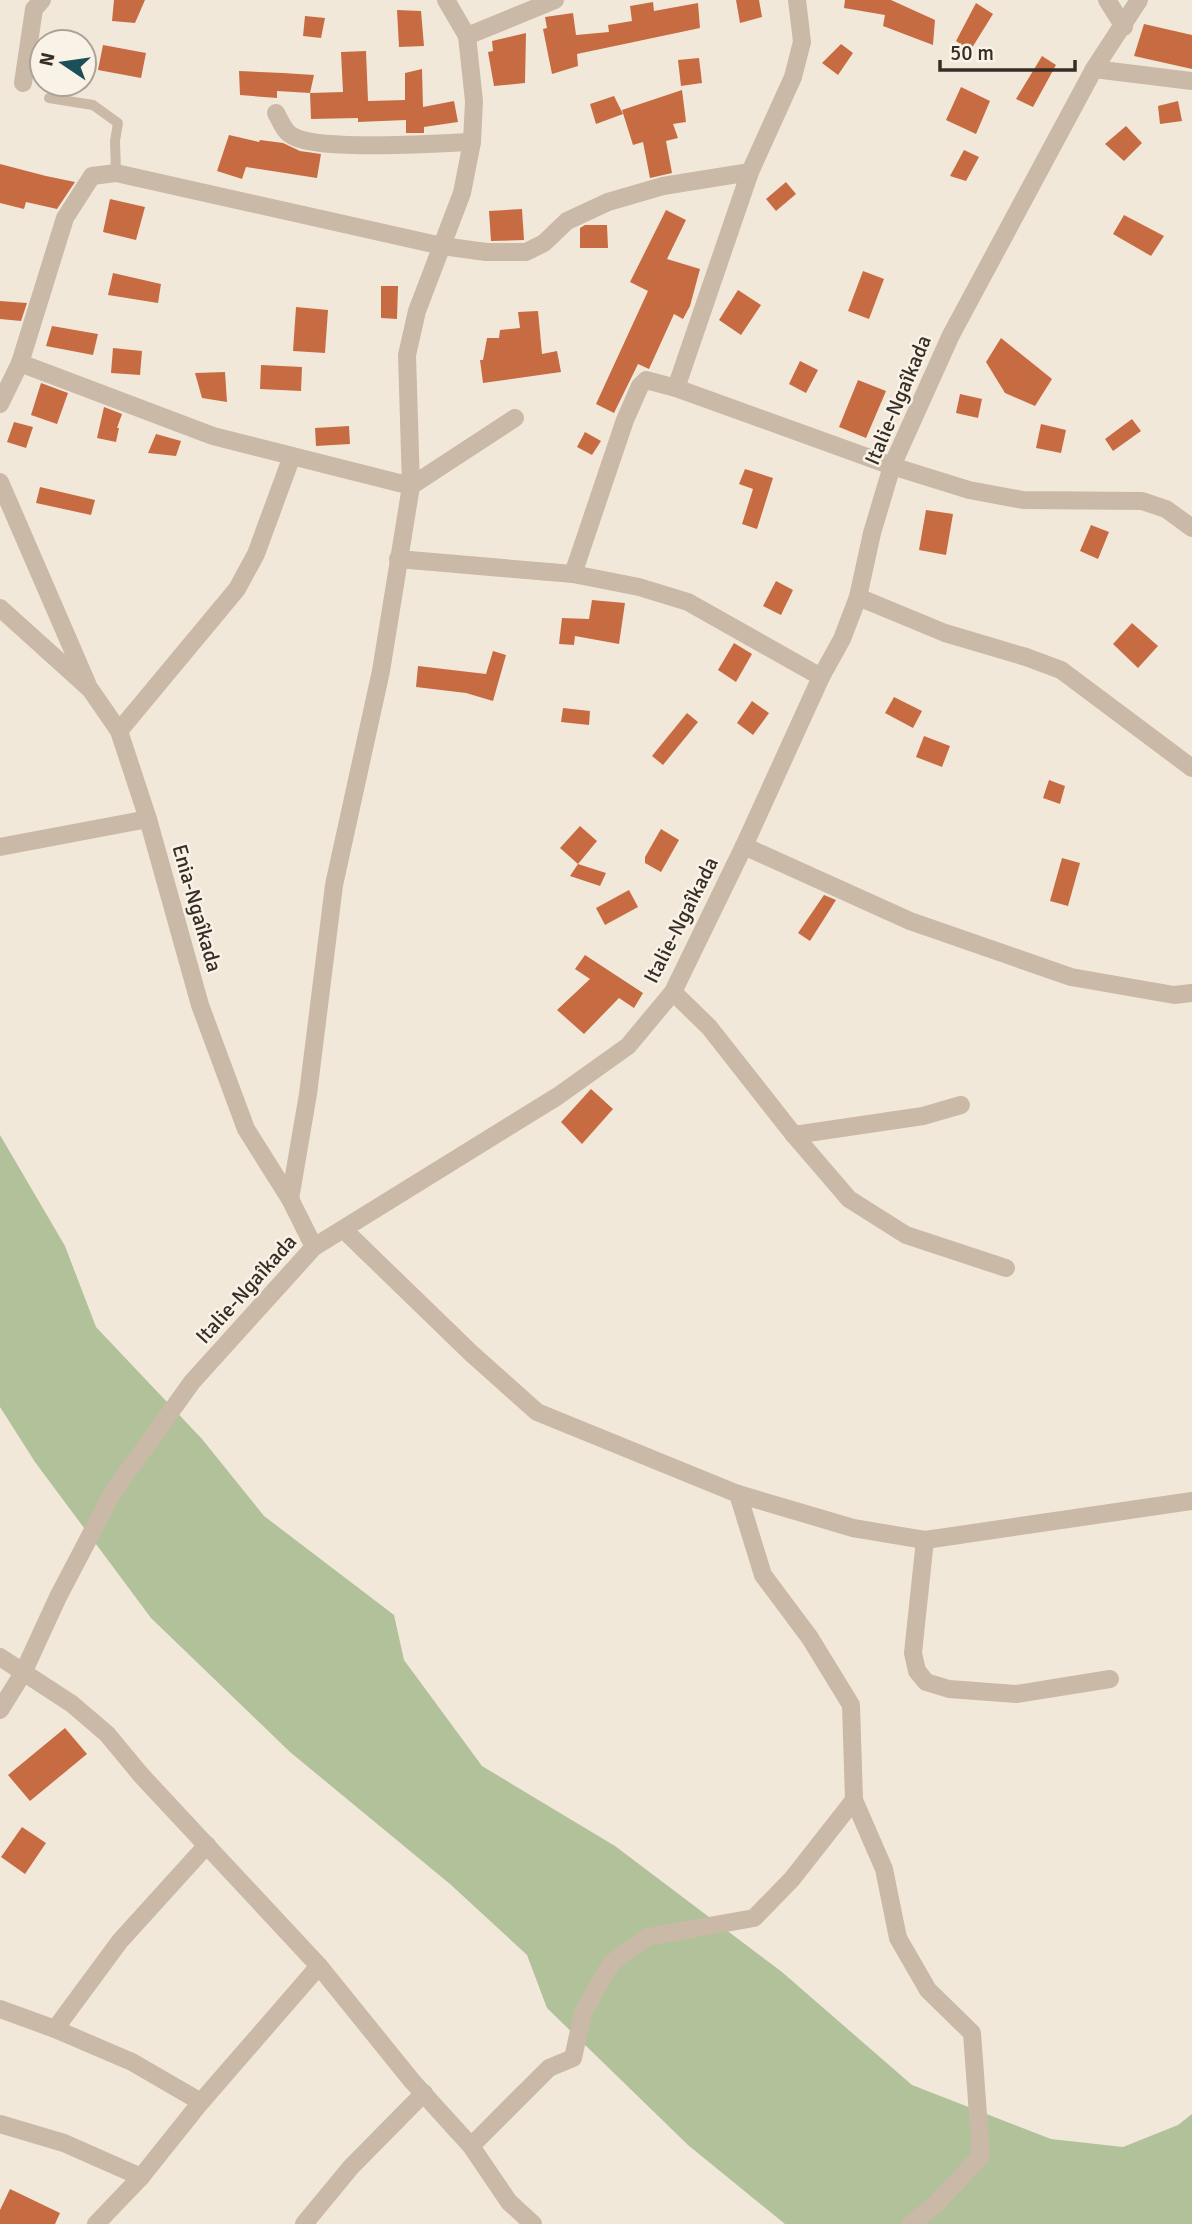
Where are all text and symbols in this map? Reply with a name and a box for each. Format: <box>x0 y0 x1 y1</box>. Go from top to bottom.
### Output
north arrow <box>28 28 98 98</box>
scale bar <box>940 28 1075 72</box>
text: 50 m <box>950 40 994 66</box>
text: N <box>34 50 61 69</box>
street label: Italie-Ngaîkada <box>859 331 937 469</box>
street label: Enia-Ngaîkada <box>166 841 228 975</box>
street label: Italie-Ngaîkada <box>638 852 724 988</box>
street label: Italie-Ngaîkada <box>190 1229 302 1349</box>

